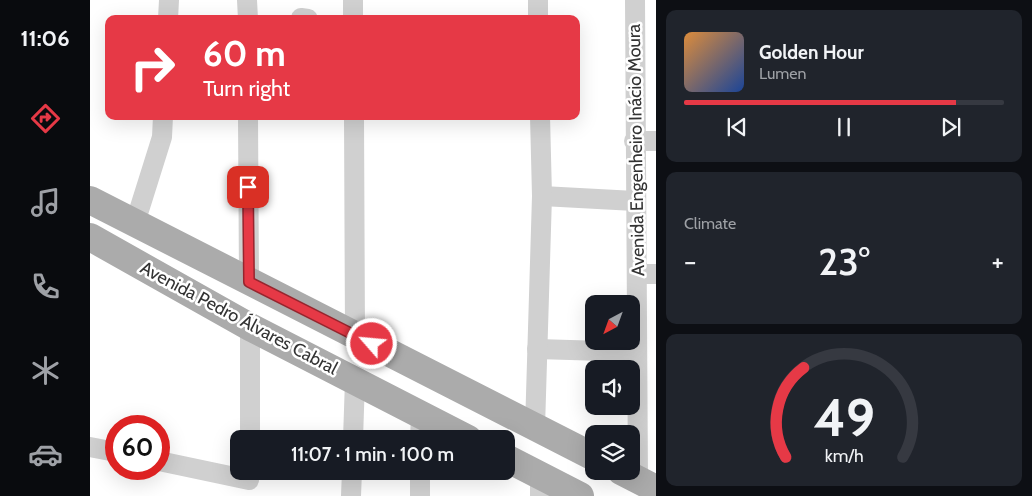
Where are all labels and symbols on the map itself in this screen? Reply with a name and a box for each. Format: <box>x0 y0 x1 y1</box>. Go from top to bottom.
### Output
street label: Avenida Engenheiro Inácio Moura <box>623 23 649 276</box>
pin <box>227 166 269 208</box>
street label: Avenida Pedro Álvares Cabral <box>137 257 342 380</box>
north arrow <box>585 295 640 350</box>
position arrow <box>345 317 397 369</box>
speed limit sign: 60 <box>105 415 170 480</box>

